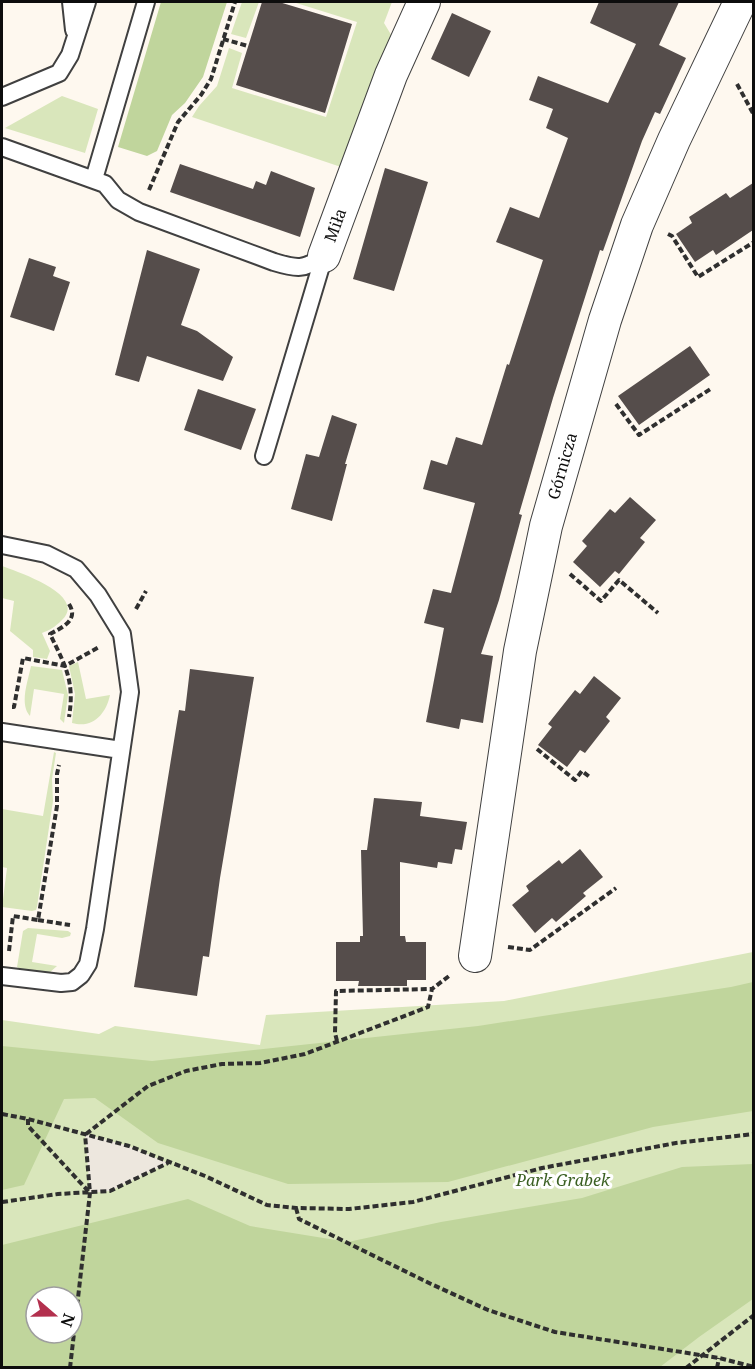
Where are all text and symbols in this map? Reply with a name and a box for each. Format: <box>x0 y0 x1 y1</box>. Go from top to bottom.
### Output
street label: Miła <box>319 205 351 245</box>
street label: Górnicza <box>542 430 582 502</box>
park label: Park Grabek <box>515 1169 611 1191</box>
north arrow <box>24 1285 84 1345</box>
text: N <box>55 1310 81 1330</box>

